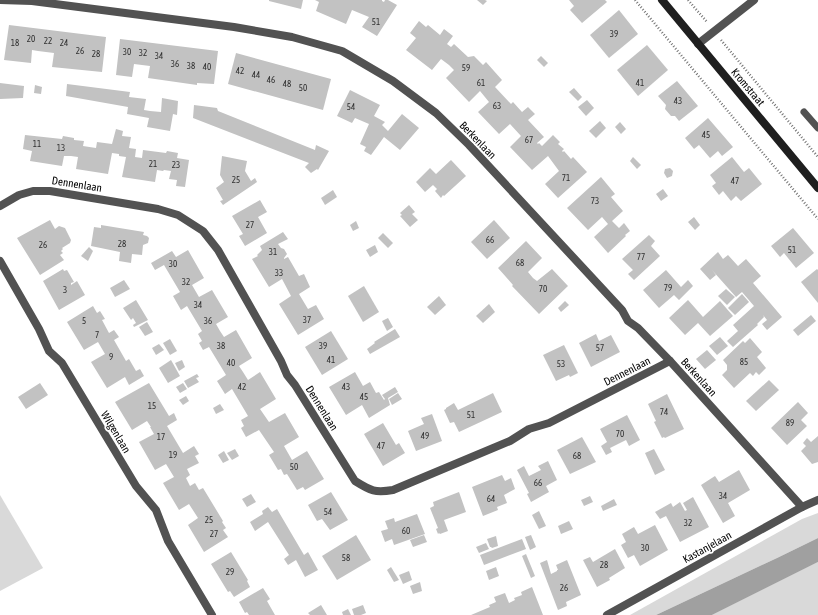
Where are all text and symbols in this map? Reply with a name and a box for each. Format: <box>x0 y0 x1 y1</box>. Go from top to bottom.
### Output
house number: 51 <box>372 17 380 27</box>
house number: 39 <box>610 29 618 39</box>
house number: 20 <box>27 34 35 44</box>
house number: 22 <box>44 36 52 46</box>
house number: 18 <box>11 38 19 48</box>
house number: 24 <box>60 38 68 48</box>
house number: 26 <box>76 46 84 56</box>
house number: 30 <box>123 47 131 57</box>
house number: 32 <box>139 48 147 58</box>
house number: 28 <box>92 49 100 59</box>
house number: 34 <box>155 51 163 61</box>
house number: 36 <box>171 59 179 69</box>
house number: 38 <box>187 61 195 71</box>
house number: 40 <box>203 62 211 72</box>
house number: 59 <box>462 63 470 73</box>
house number: 42 <box>236 66 244 76</box>
street label: Kromstraat <box>729 66 767 108</box>
house number: 44 <box>252 70 260 80</box>
house number: 46 <box>267 75 275 85</box>
house number: 61 <box>477 78 485 88</box>
house number: 41 <box>636 78 644 88</box>
house number: 48 <box>283 79 291 89</box>
house number: 50 <box>299 83 307 93</box>
house number: 43 <box>674 96 682 106</box>
house number: 63 <box>493 101 501 111</box>
house number: 54 <box>347 102 355 112</box>
street label: Berkenlaan <box>457 119 499 161</box>
house number: 45 <box>702 130 710 140</box>
house number: 67 <box>525 135 533 145</box>
house number: 11 <box>33 139 41 149</box>
house number: 13 <box>57 143 65 153</box>
house number: 21 <box>149 159 157 169</box>
house number: 23 <box>172 160 180 170</box>
house number: 71 <box>562 173 570 183</box>
street label: Dennenlaan <box>51 174 103 194</box>
house number: 25 <box>232 175 240 185</box>
house number: 47 <box>731 176 739 186</box>
house number: 73 <box>591 196 599 206</box>
house number: 27 <box>246 220 254 230</box>
house number: 66 <box>486 235 494 245</box>
house number: 28 <box>118 239 126 249</box>
house number: 26 <box>39 240 47 250</box>
house number: 51 <box>788 245 796 255</box>
house number: 31 <box>269 247 277 257</box>
house number: 77 <box>637 252 645 262</box>
house number: 68 <box>516 258 524 268</box>
house number: 30 <box>169 259 177 269</box>
house number: 33 <box>275 268 283 278</box>
house number: 32 <box>182 277 190 287</box>
house number: 79 <box>664 283 672 293</box>
house number: 70 <box>539 284 547 294</box>
house number: 3 <box>63 285 67 295</box>
house number: 34 <box>194 300 202 310</box>
house number: 37 <box>303 315 311 325</box>
house number: 5 <box>82 316 86 326</box>
house number: 36 <box>204 316 212 326</box>
house number: 7 <box>95 330 99 340</box>
house number: 38 <box>217 341 225 351</box>
house number: 39 <box>319 341 327 351</box>
house number: 57 <box>596 343 604 353</box>
house number: 9 <box>109 352 113 362</box>
street label: Dennenlaan <box>602 354 652 388</box>
house number: 41 <box>327 355 335 365</box>
street label: Berkenlaan <box>679 356 719 398</box>
house number: 85 <box>740 357 748 367</box>
house number: 40 <box>227 358 235 368</box>
house number: 53 <box>557 359 565 369</box>
house number: 42 <box>238 382 246 392</box>
house number: 43 <box>342 382 350 392</box>
street label: Dennenlaan <box>303 383 341 433</box>
house number: 45 <box>360 392 368 402</box>
house number: 15 <box>148 401 156 411</box>
house number: 74 <box>660 407 668 417</box>
street label: Wilgenlaan <box>99 409 133 455</box>
house number: 51 <box>467 410 475 420</box>
house number: 89 <box>786 418 794 428</box>
house number: 70 <box>616 429 624 439</box>
house number: 49 <box>421 431 429 441</box>
house number: 17 <box>157 432 165 442</box>
house number: 47 <box>377 441 385 451</box>
house number: 19 <box>169 450 177 460</box>
house number: 68 <box>573 451 581 461</box>
house number: 50 <box>290 462 298 472</box>
house number: 66 <box>534 478 542 488</box>
house number: 34 <box>719 491 727 501</box>
house number: 64 <box>487 494 495 504</box>
house number: 54 <box>324 507 332 517</box>
house number: 25 <box>205 515 213 525</box>
house number: 32 <box>684 518 692 528</box>
house number: 60 <box>402 526 410 536</box>
house number: 27 <box>210 529 218 539</box>
street label: Kastanjelaan <box>681 529 733 565</box>
house number: 30 <box>641 543 649 553</box>
house number: 58 <box>342 553 350 563</box>
house number: 28 <box>600 560 608 570</box>
house number: 29 <box>226 567 234 577</box>
house number: 26 <box>560 583 568 593</box>

